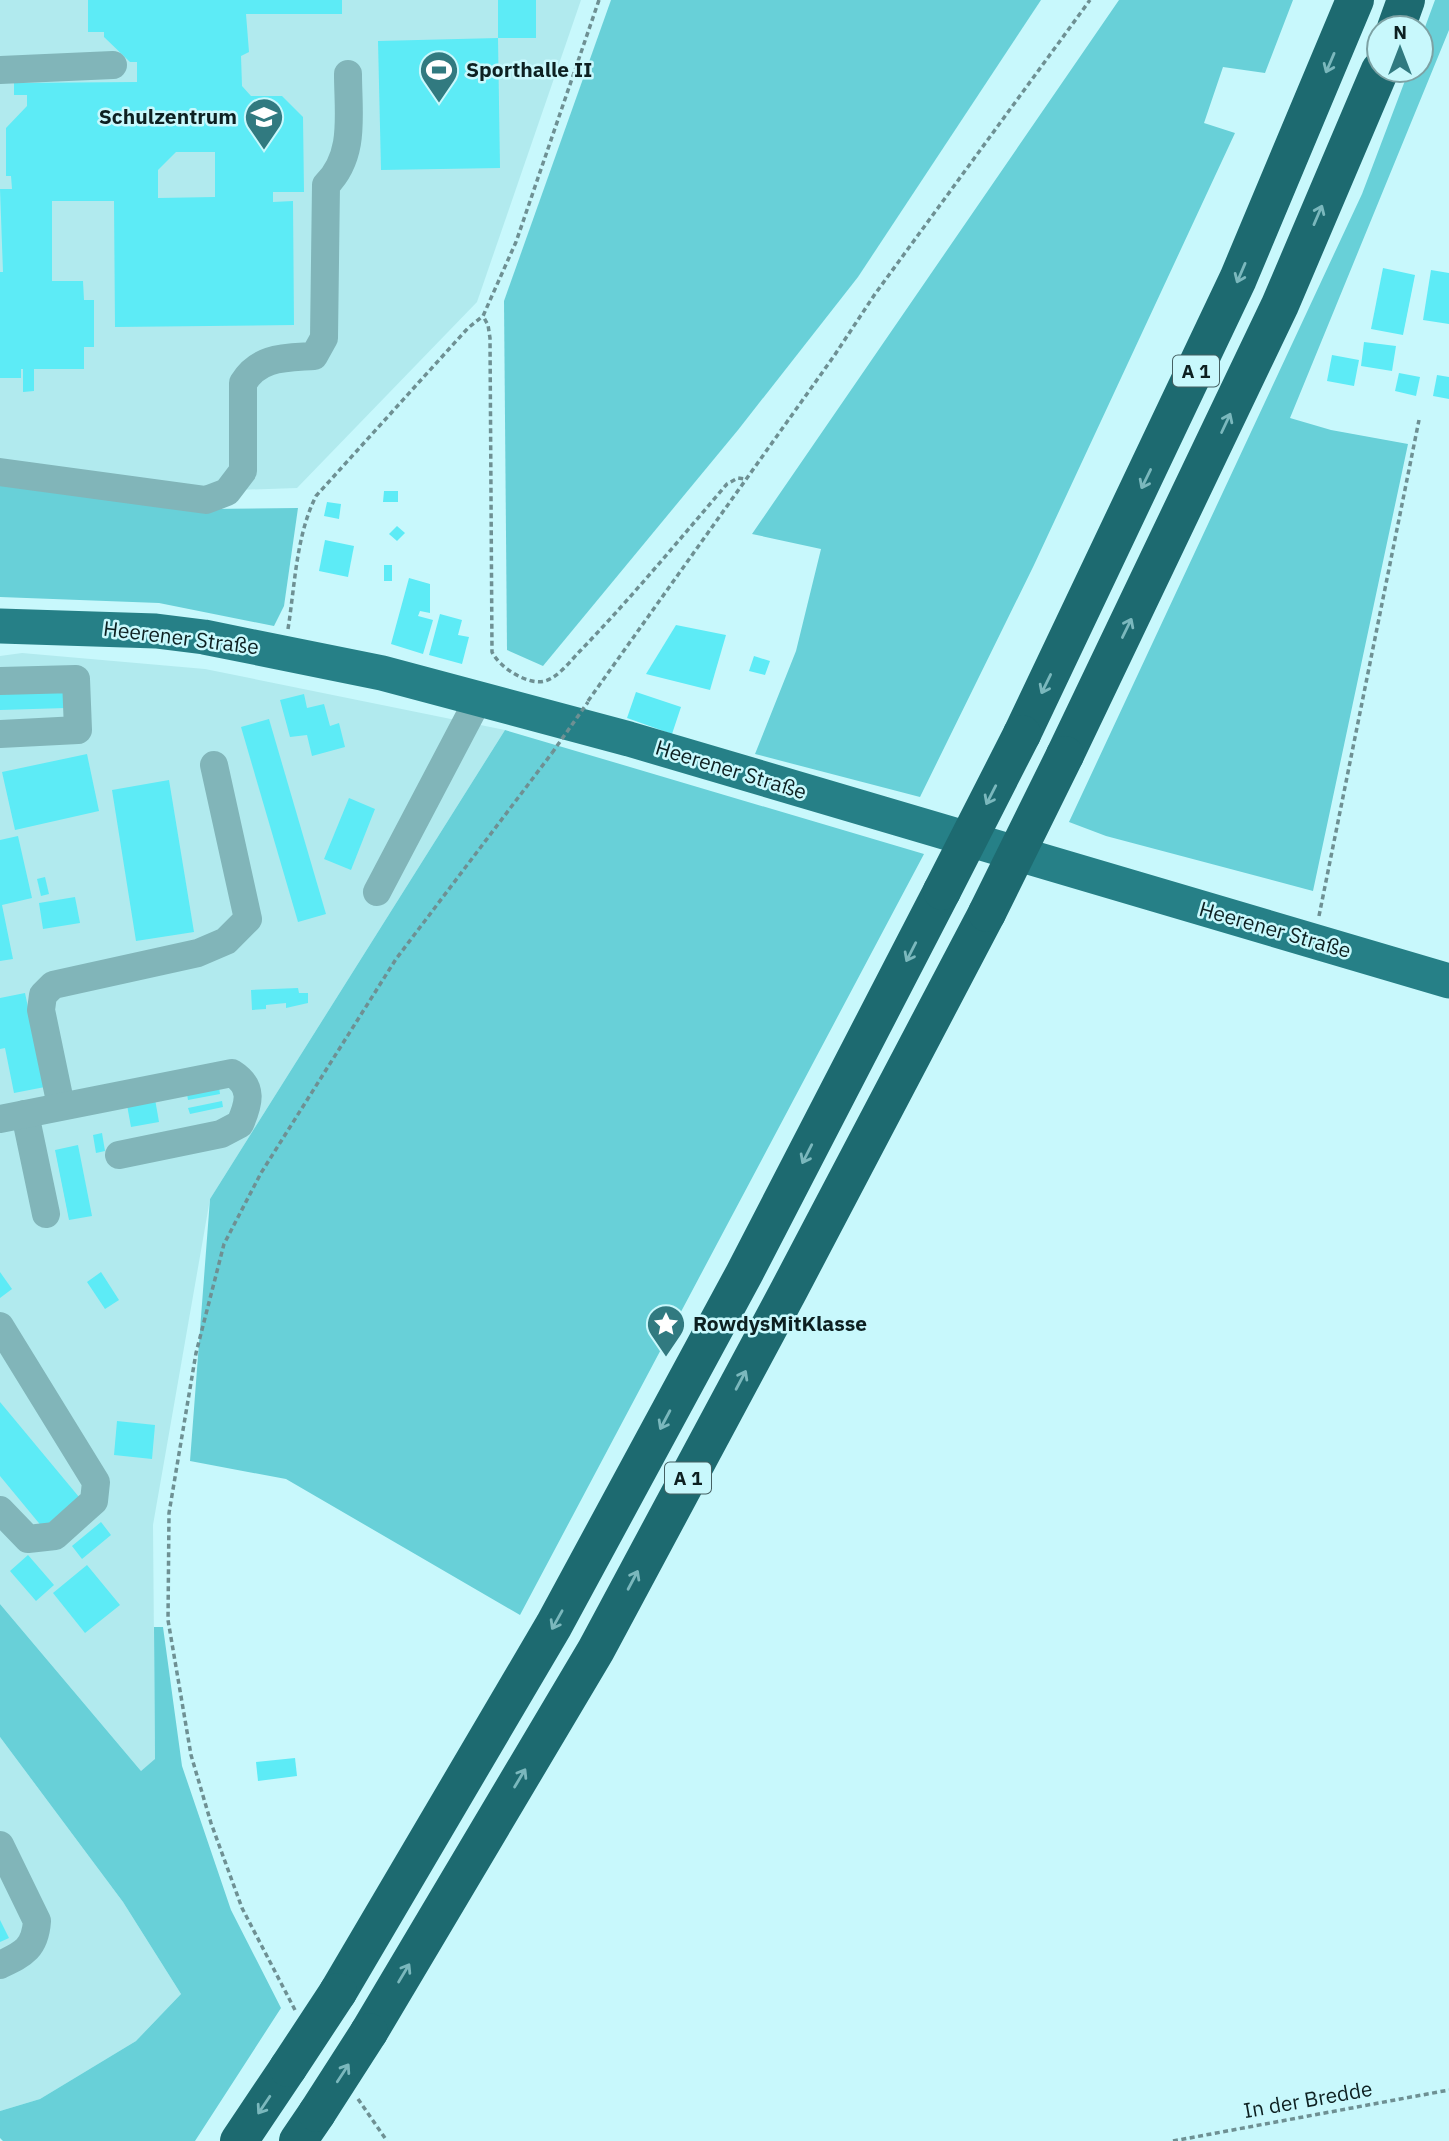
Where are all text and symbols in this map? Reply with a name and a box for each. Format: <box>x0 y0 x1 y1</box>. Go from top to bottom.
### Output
north arrow <box>1365 14 1435 84</box>
text: N <box>1393 20 1407 44</box>
sports icon: Sporthalle II <box>418 49 460 104</box>
one-way arrow <box>1322 52 1335 74</box>
place label: Sporthalle II <box>466 55 592 83</box>
school or university icon: Schulzentrum <box>243 96 285 151</box>
place label: Schulzentrum <box>99 102 237 130</box>
one-way arrow <box>1313 205 1326 226</box>
one-way arrow <box>1234 262 1247 283</box>
road number: A 1 <box>1173 356 1219 386</box>
one-way arrow <box>1219 413 1233 434</box>
one-way arrow <box>1138 468 1152 489</box>
street label: Heerener Straße <box>102 614 261 660</box>
one-way arrow <box>1121 618 1134 639</box>
one-way arrow <box>1039 673 1052 694</box>
street label: Heerener Straße <box>652 733 810 805</box>
one-way arrow <box>983 784 997 805</box>
street label: Heerener Straße <box>1196 894 1354 964</box>
one-way arrow <box>904 941 917 962</box>
one-way arrow <box>799 1143 813 1164</box>
place icon: RowdysMitKlasse <box>645 1303 687 1358</box>
place label: RowdysMitKlasse <box>693 1309 867 1337</box>
one-way arrow <box>735 1370 748 1391</box>
one-way arrow <box>658 1409 672 1430</box>
road number: A 1 <box>665 1462 711 1494</box>
one-way arrow <box>627 1570 640 1591</box>
one-way arrow <box>550 1609 564 1629</box>
one-way arrow <box>513 1768 527 1788</box>
one-way arrow <box>397 1964 411 1984</box>
one-way arrow <box>337 2063 351 2083</box>
street label: In der Bredde <box>1241 2074 1374 2124</box>
one-way arrow <box>257 2095 271 2114</box>

